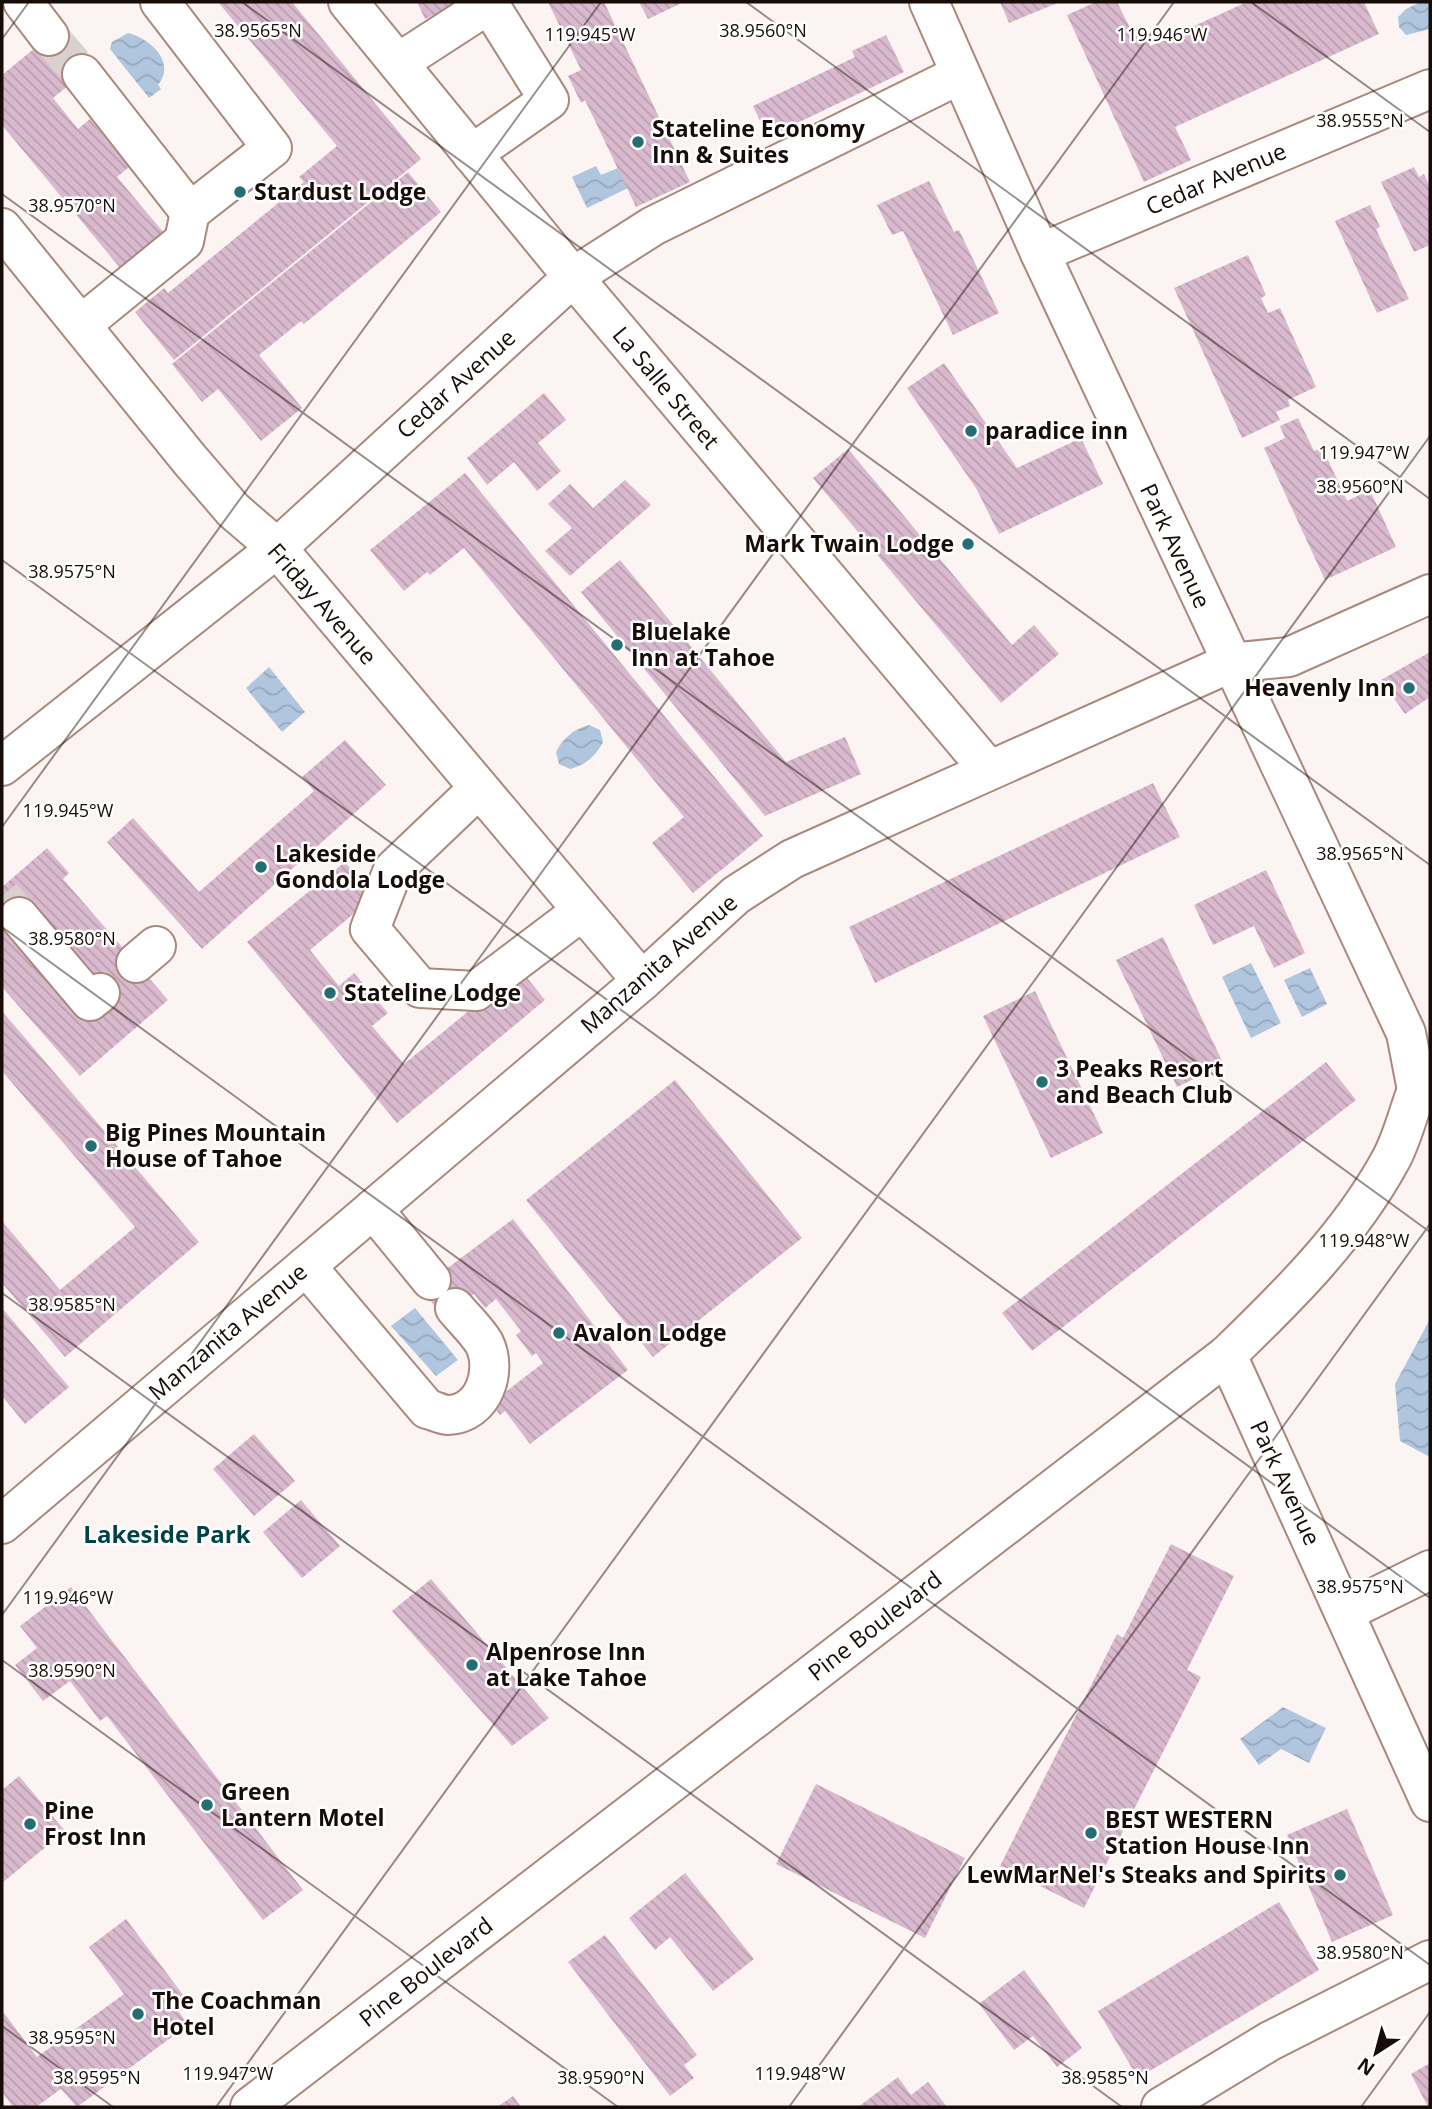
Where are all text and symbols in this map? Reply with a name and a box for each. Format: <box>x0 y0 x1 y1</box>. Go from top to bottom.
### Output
text: 38.9565°N <box>214 18 302 42</box>
text: 38.9560°N <box>719 18 807 42</box>
text: 119.945°W <box>545 22 636 46</box>
text: 119.946°W <box>1117 22 1208 46</box>
text: 38.9555°N <box>1316 108 1404 132</box>
place label: Stateline Economy Inn & Suites <box>652 112 866 170</box>
marker: Stateline Economy Inn & Suites <box>630 134 646 150</box>
street label: Cedar Avenue <box>1140 134 1291 222</box>
place label: Stardust Lodge <box>254 175 426 207</box>
marker: Stardust Lodge <box>232 184 248 200</box>
text: 38.9570°N <box>28 193 116 217</box>
street label: La Salle Street <box>606 319 728 455</box>
street label: Cedar Avenue <box>389 321 522 445</box>
place label: paradice inn <box>985 414 1128 446</box>
marker: paradice inn <box>963 423 979 439</box>
text: 119.947°W <box>1319 440 1410 464</box>
text: 38.9560°N <box>1316 474 1404 498</box>
street label: Park Avenue <box>1133 478 1219 613</box>
place label: Mark Twain Lodge <box>744 527 954 559</box>
street label: Friday Avenue <box>261 536 385 671</box>
marker: Mark Twain Lodge <box>960 536 976 552</box>
text: 38.9575°N <box>28 559 116 583</box>
place label: Bluelake Inn at Tahoe <box>631 615 775 673</box>
marker: Bluelake Inn at Tahoe <box>609 637 625 653</box>
place label: Heavenly Inn <box>1244 671 1395 703</box>
marker: Heavenly Inn <box>1401 680 1417 696</box>
text: 119.945°W <box>23 798 114 822</box>
place label: Lakeside Gondola Lodge <box>275 837 445 895</box>
text: 38.9565°N <box>1316 841 1404 865</box>
marker: Lakeside Gondola Lodge <box>253 859 269 875</box>
street label: Manzanita Avenue <box>573 886 744 1040</box>
text: 38.9580°N <box>28 926 116 950</box>
place label: Stateline Lodge <box>344 976 521 1008</box>
marker: Stateline Lodge <box>322 985 338 1001</box>
place label: 3 Peaks Resort and Beach Club <box>1056 1052 1233 1110</box>
marker: 3 Peaks Resort and Beach Club <box>1034 1074 1050 1090</box>
place label: Big Pines Mountain House of Tahoe <box>105 1116 326 1174</box>
marker: Big Pines Mountain House of Tahoe <box>83 1138 99 1154</box>
text: 119.948°W <box>1319 1228 1410 1252</box>
street label: Manzanita Avenue <box>141 1255 314 1407</box>
text: 38.9585°N <box>28 1292 116 1316</box>
place label: Avalon Lodge <box>573 1316 727 1348</box>
marker: Avalon Lodge <box>551 1325 567 1341</box>
street label: Park Avenue <box>1243 1415 1329 1550</box>
district label: Lakeside Park <box>83 1517 251 1550</box>
street label: Pine Boulevard <box>801 1563 948 1688</box>
text: 38.9575°N <box>1316 1574 1404 1598</box>
text: 119.946°W <box>23 1585 114 1609</box>
place label: Alpenrose Inn at Lake Tahoe <box>486 1635 647 1693</box>
marker: Alpenrose Inn at Lake Tahoe <box>464 1657 480 1673</box>
text: 38.9590°N <box>28 1658 116 1682</box>
place label: Green Lantern Motel <box>221 1775 385 1833</box>
place label: Pine Frost Inn <box>44 1794 147 1852</box>
marker: Green Lantern Motel <box>199 1797 215 1813</box>
place label: BEST WESTERN Station House Inn <box>1105 1803 1310 1861</box>
marker: Pine Frost Inn <box>22 1816 38 1832</box>
marker: BEST WESTERN Station House Inn <box>1083 1825 1099 1841</box>
place label: LewMarNel's Steaks and Spirits <box>966 1858 1326 1890</box>
marker: LewMarNel's Steaks and Spirits <box>1332 1867 1348 1883</box>
street label: Pine Boulevard <box>352 1909 499 2034</box>
text: 38.9580°N <box>1316 1940 1404 1964</box>
place label: The Coachman Hotel <box>152 1984 321 2042</box>
marker: The Coachman Hotel <box>130 2006 146 2022</box>
north arrow <box>1341 2018 1411 2088</box>
text: 38.9595°N <box>28 2025 116 2049</box>
text: N <box>1352 2052 1380 2082</box>
text: 119.947°W <box>183 2061 274 2085</box>
text: 119.948°W <box>755 2061 846 2085</box>
text: 38.9595°N <box>53 2065 141 2089</box>
text: 38.9590°N <box>557 2065 645 2089</box>
text: 38.9585°N <box>1061 2065 1149 2089</box>

